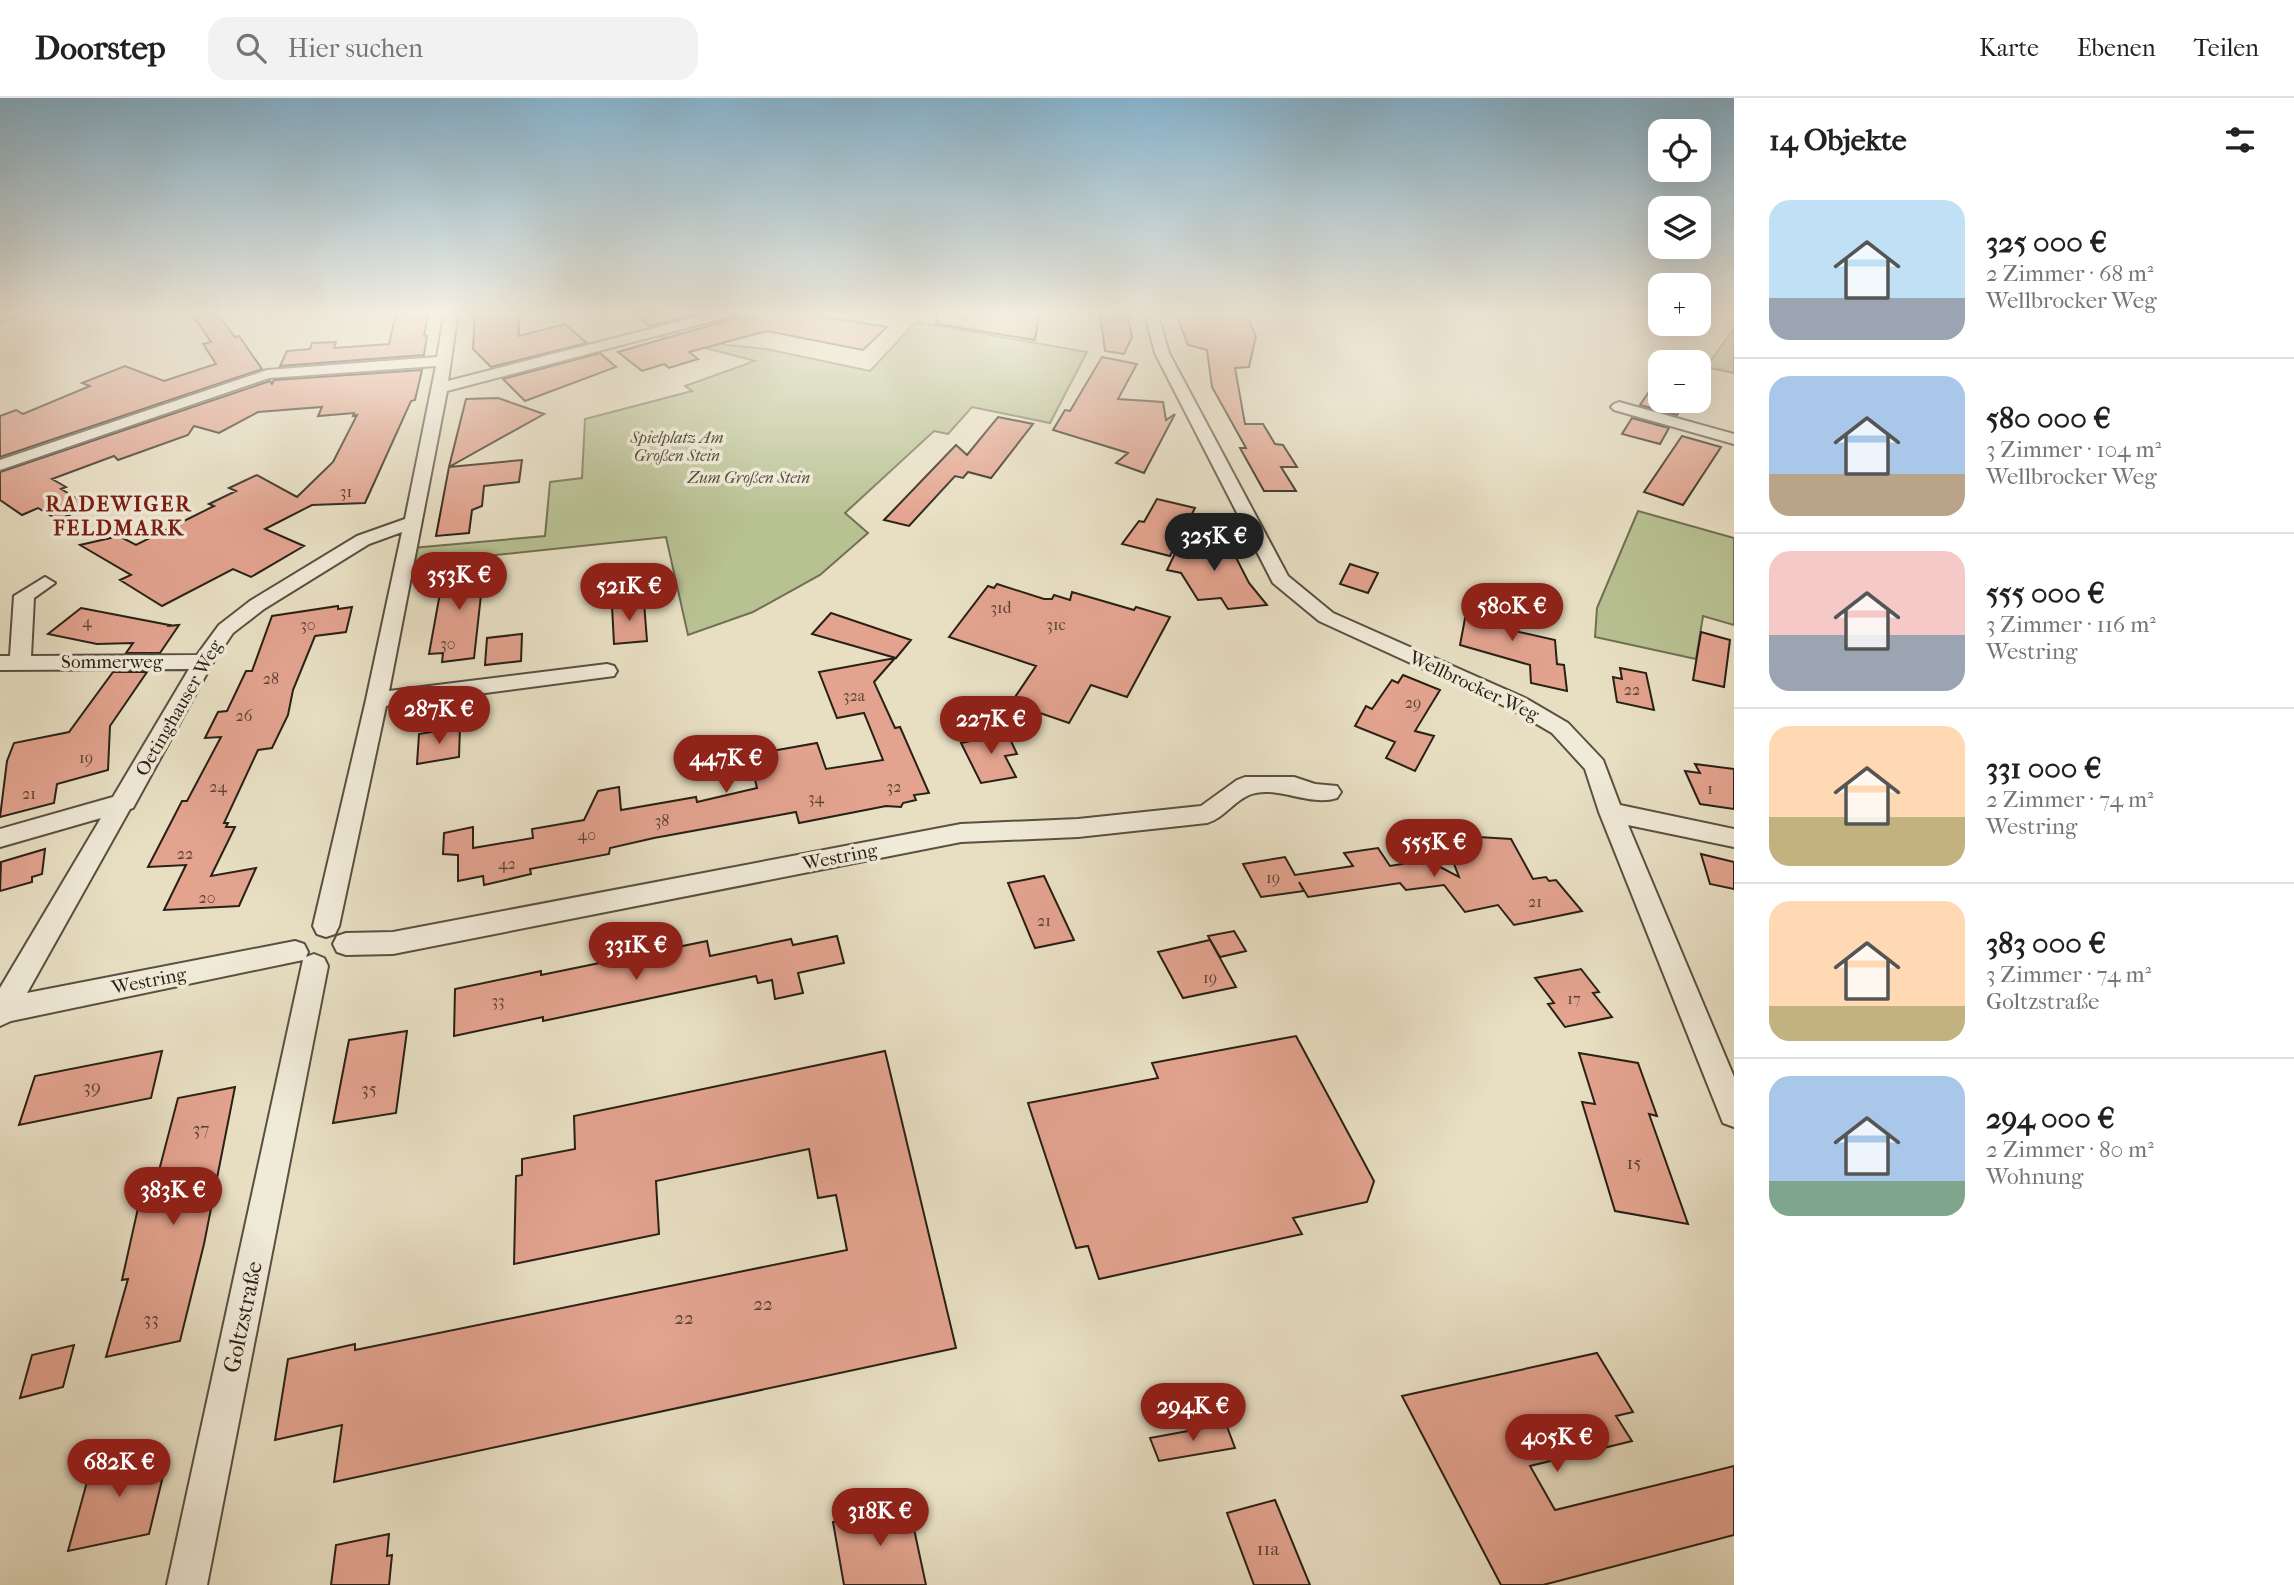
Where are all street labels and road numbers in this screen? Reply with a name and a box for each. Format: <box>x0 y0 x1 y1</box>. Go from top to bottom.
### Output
street label: Oetinghauser Weg <box>131 635 227 780</box>
street label: Wellbrocker Weg <box>1405 646 1543 726</box>
street label: Sommerweg <box>61 651 164 673</box>
street label: Westring <box>800 839 880 875</box>
street label: Westring <box>109 963 189 999</box>
street label: Goltzstraße <box>218 1259 268 1375</box>

